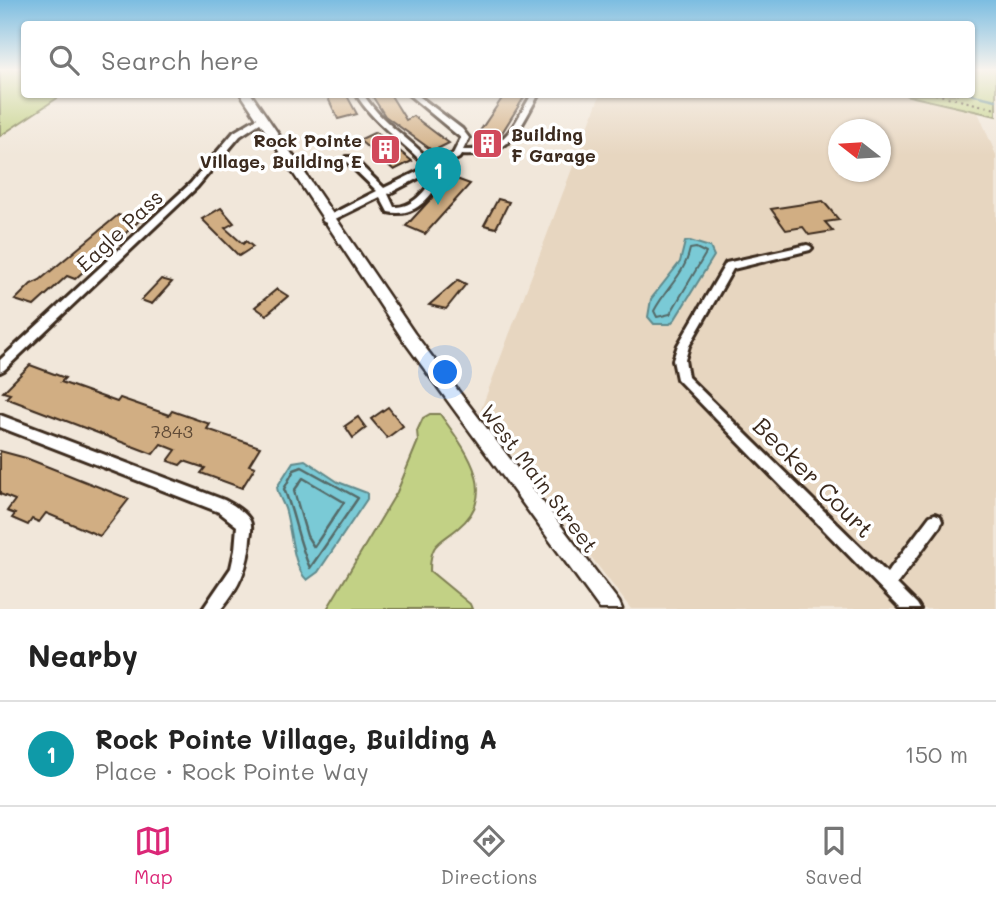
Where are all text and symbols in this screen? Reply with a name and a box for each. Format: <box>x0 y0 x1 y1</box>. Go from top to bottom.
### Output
search box <box>21 21 975 98</box>
icon: search <box>45 41 83 79</box>
text: Search here <box>101 43 259 77</box>
north arrow <box>828 119 891 182</box>
place label: Building F Garage <box>511 122 596 167</box>
building icon: Building F Garage <box>471 127 505 161</box>
place label: Rock Pointe Village, Building E <box>200 128 362 173</box>
building icon: Rock Pointe Village, Building E <box>368 133 402 167</box>
pin: 1 <box>415 147 461 205</box>
street label: Eagle Pass <box>70 183 168 277</box>
your location <box>428 355 462 389</box>
street label: West Main Street <box>475 398 605 558</box>
street label: Becker Court <box>747 410 881 544</box>
house number: 7843 <box>151 419 193 443</box>
text: Nearby <box>28 635 138 675</box>
text: Rock Pointe Village, Building A <box>95 722 497 756</box>
text: 1 <box>46 739 56 769</box>
text: 150 m <box>904 739 968 769</box>
text: Place · Rock Pointe Way <box>95 756 369 786</box>
tab: Map <box>134 822 173 889</box>
tab: Directions <box>441 822 537 889</box>
tab: Saved <box>806 822 862 889</box>

